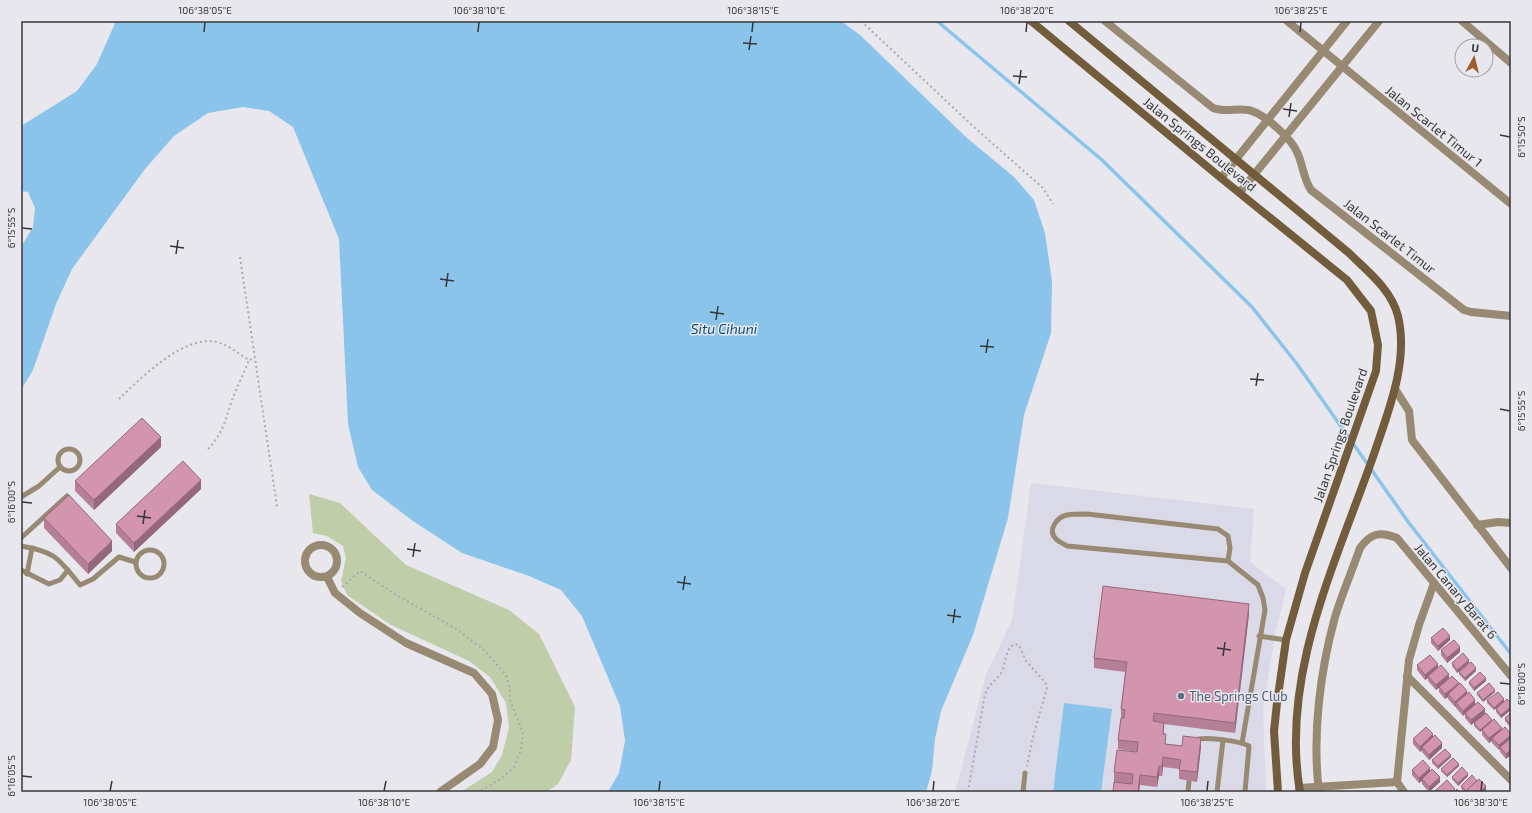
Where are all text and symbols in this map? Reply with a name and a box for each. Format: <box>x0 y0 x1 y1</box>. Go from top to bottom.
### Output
text: 106°38'05"E <box>178 4 232 16</box>
text: 106°38'10"E <box>453 4 506 16</box>
text: 106°38'15"E <box>727 4 779 16</box>
text: 106°38'20"E <box>1000 4 1054 16</box>
text: 106°38'25"E <box>1274 4 1328 16</box>
north arrow <box>1454 38 1494 78</box>
text: U <box>1471 41 1480 54</box>
street label: Jalan Scarlet Timur 1 <box>1382 82 1486 170</box>
street label: Jalan Springs Boulevard <box>1140 93 1260 195</box>
text: 6°15'50"S <box>1515 116 1527 158</box>
street label: Jalan Scarlet Timur <box>1341 195 1439 277</box>
text: 6°15'55"S <box>5 207 17 248</box>
water label: Situ Cihuni <box>691 320 758 337</box>
street label: Jalan Springs Boulevard <box>1310 366 1370 504</box>
text: 6°15'55"S <box>1515 390 1527 431</box>
text: 6°16'00"S <box>5 480 17 523</box>
street label: Jalan Canary Barat 6 <box>1411 540 1501 642</box>
text: 6°16'00"S <box>1515 662 1527 705</box>
place label: The Springs Club <box>1189 688 1288 704</box>
marker: The Springs Club <box>1176 691 1186 701</box>
text: 6°16'05"S <box>5 755 17 797</box>
text: 106°38'05"E <box>83 796 137 808</box>
text: 106°38'10"E <box>358 796 411 808</box>
text: 106°38'15"E <box>633 796 685 808</box>
text: 106°38'20"E <box>906 796 960 808</box>
text: 106°38'25"E <box>1180 796 1234 808</box>
text: 106°38'30"E <box>1454 796 1508 808</box>

